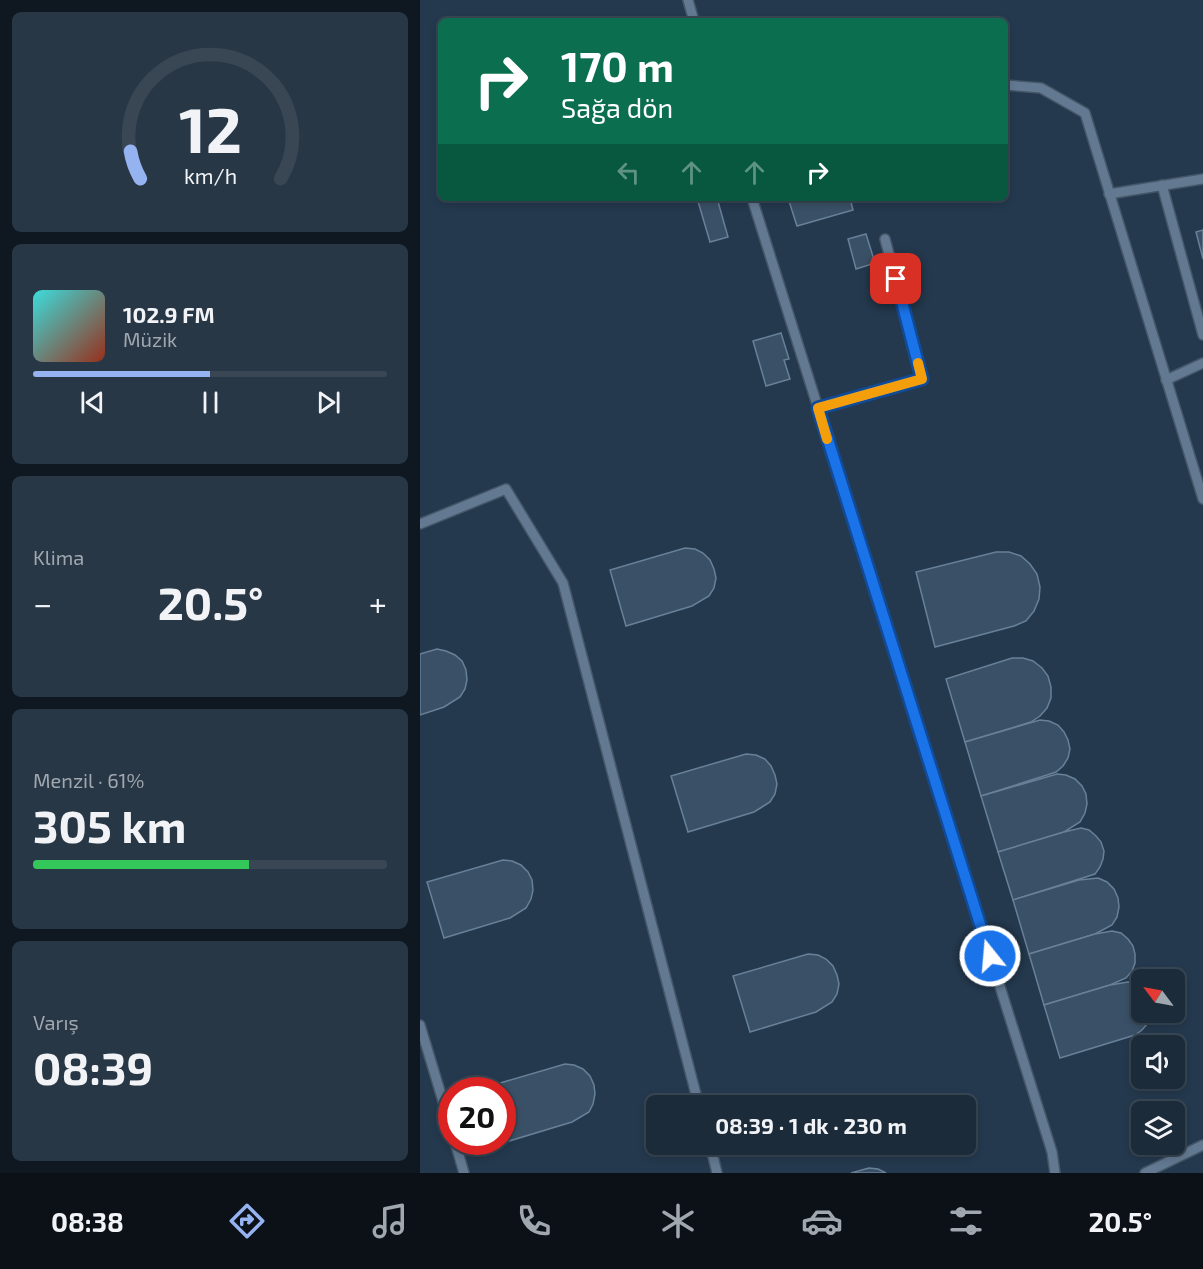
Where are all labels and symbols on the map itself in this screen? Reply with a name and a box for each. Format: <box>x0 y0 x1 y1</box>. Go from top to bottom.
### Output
pin <box>870 253 921 304</box>
position arrow <box>958 924 1022 988</box>
north arrow <box>1131 969 1185 1023</box>
speed limit sign: 20 <box>438 1077 516 1155</box>

